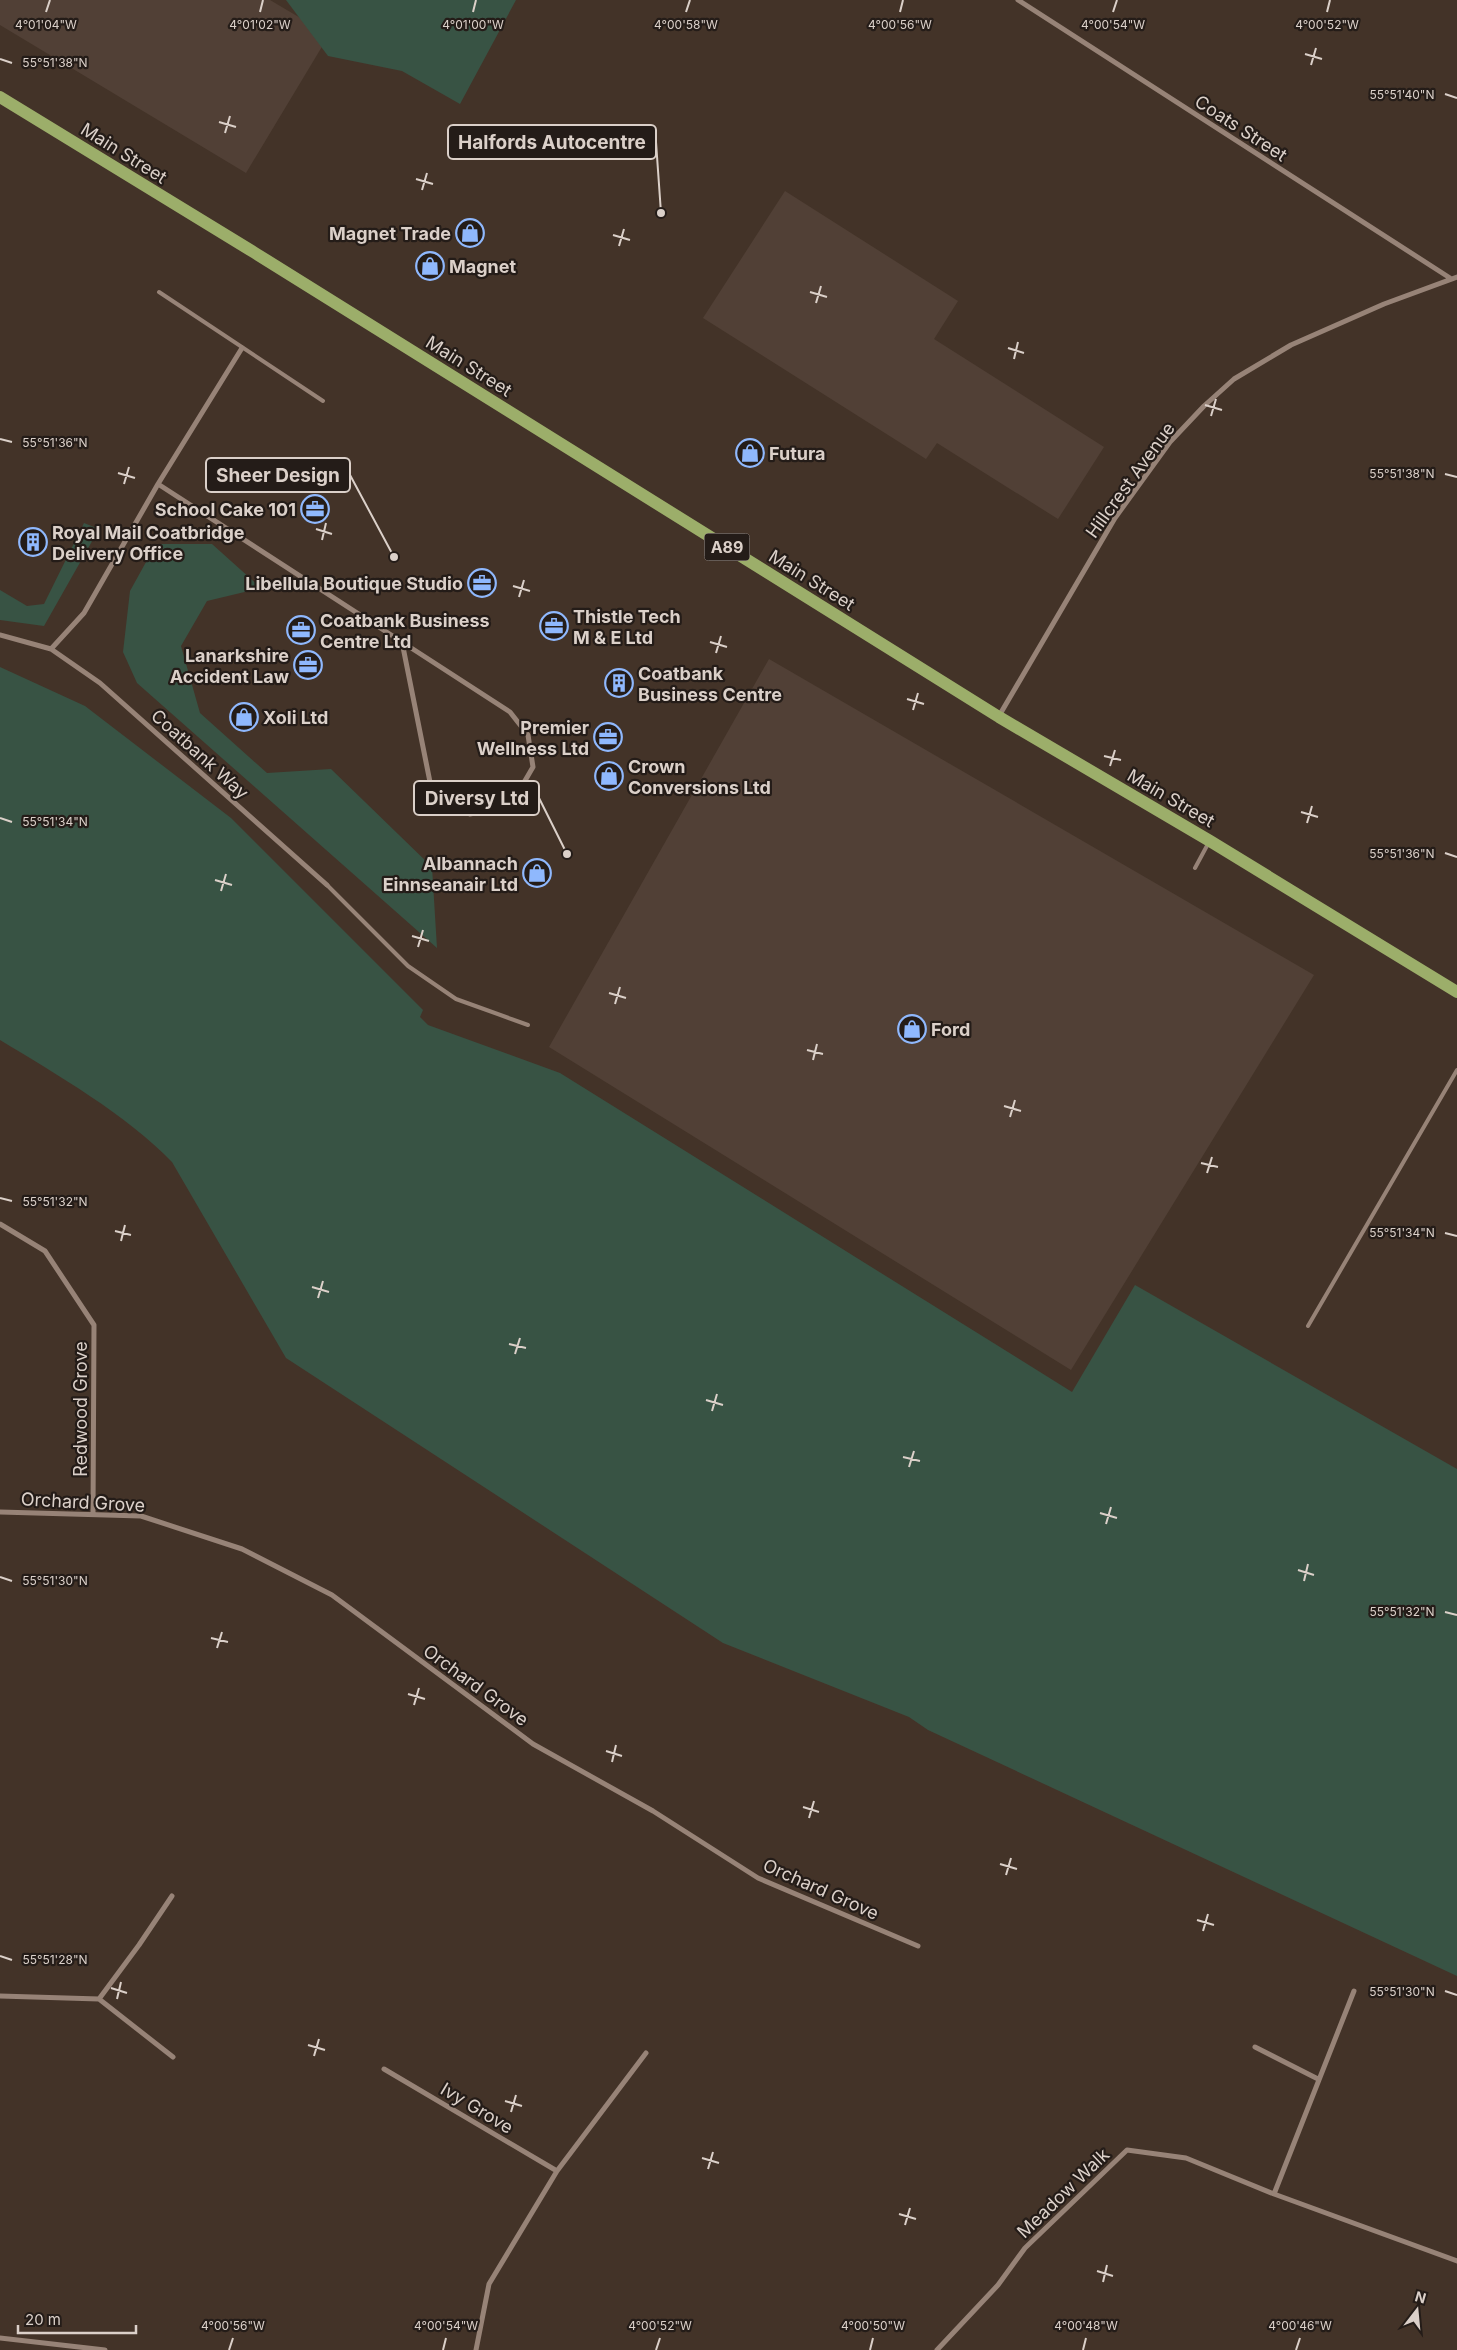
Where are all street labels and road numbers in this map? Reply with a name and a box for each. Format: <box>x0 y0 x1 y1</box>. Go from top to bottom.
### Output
street label: Coats Street <box>1191 91 1291 166</box>
street label: Main Street <box>77 118 171 188</box>
street label: Main Street <box>422 331 516 401</box>
street label: Hillcrest Avenue <box>1081 418 1179 542</box>
road number: A89 <box>704 534 750 560</box>
street label: Main Street <box>765 545 859 615</box>
street label: Coatbank Way <box>147 705 253 803</box>
street label: Main Street <box>1124 765 1218 831</box>
street label: Redwood Grove <box>70 1341 91 1477</box>
street label: Orchard Grove <box>20 1488 146 1516</box>
street label: Orchard Grove <box>419 1640 533 1730</box>
street label: Orchard Grove <box>760 1854 882 1924</box>
street label: Ivy Grove <box>437 2078 517 2138</box>
street label: Meadow Walk <box>1013 2144 1113 2242</box>

